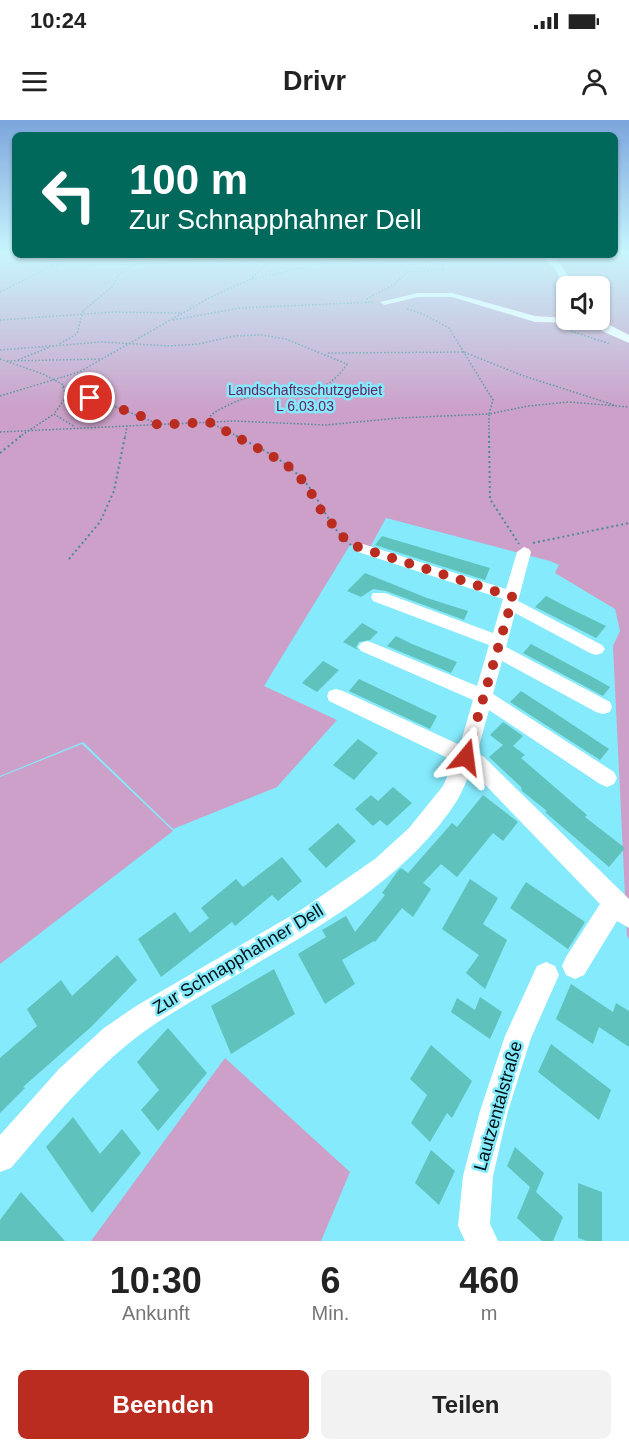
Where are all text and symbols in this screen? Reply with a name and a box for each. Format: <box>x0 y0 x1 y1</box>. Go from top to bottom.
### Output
text: 10:24 <box>30 8 86 33</box>
icon: menu <box>18 65 51 98</box>
icon: person <box>578 65 611 98</box>
text: Drivr <box>283 66 346 96</box>
icon: left <box>30 156 108 234</box>
text: 100 m <box>129 156 248 203</box>
text: Zur Schnapphahner Dell <box>129 205 422 235</box>
map controls <box>556 276 610 330</box>
button: sound <box>556 276 610 330</box>
pin <box>64 372 115 423</box>
icon: arrive <box>73 381 106 414</box>
park label: Landschaftsschutzgebiet L 6.03.03 <box>228 382 382 414</box>
position arrow <box>434 725 498 789</box>
street label: Zur Schnapphahner Dell <box>149 900 327 1018</box>
street label: Lautzentalstraße <box>470 1039 526 1173</box>
text: 10:30 <box>110 1260 202 1301</box>
text: 6 <box>320 1260 340 1301</box>
text: 460 <box>459 1260 519 1301</box>
text: Ankunft <box>122 1302 190 1324</box>
text: Min. <box>312 1302 349 1324</box>
text: m <box>481 1302 498 1324</box>
button: Beenden <box>18 1370 309 1439</box>
button: Teilen <box>321 1370 611 1439</box>

